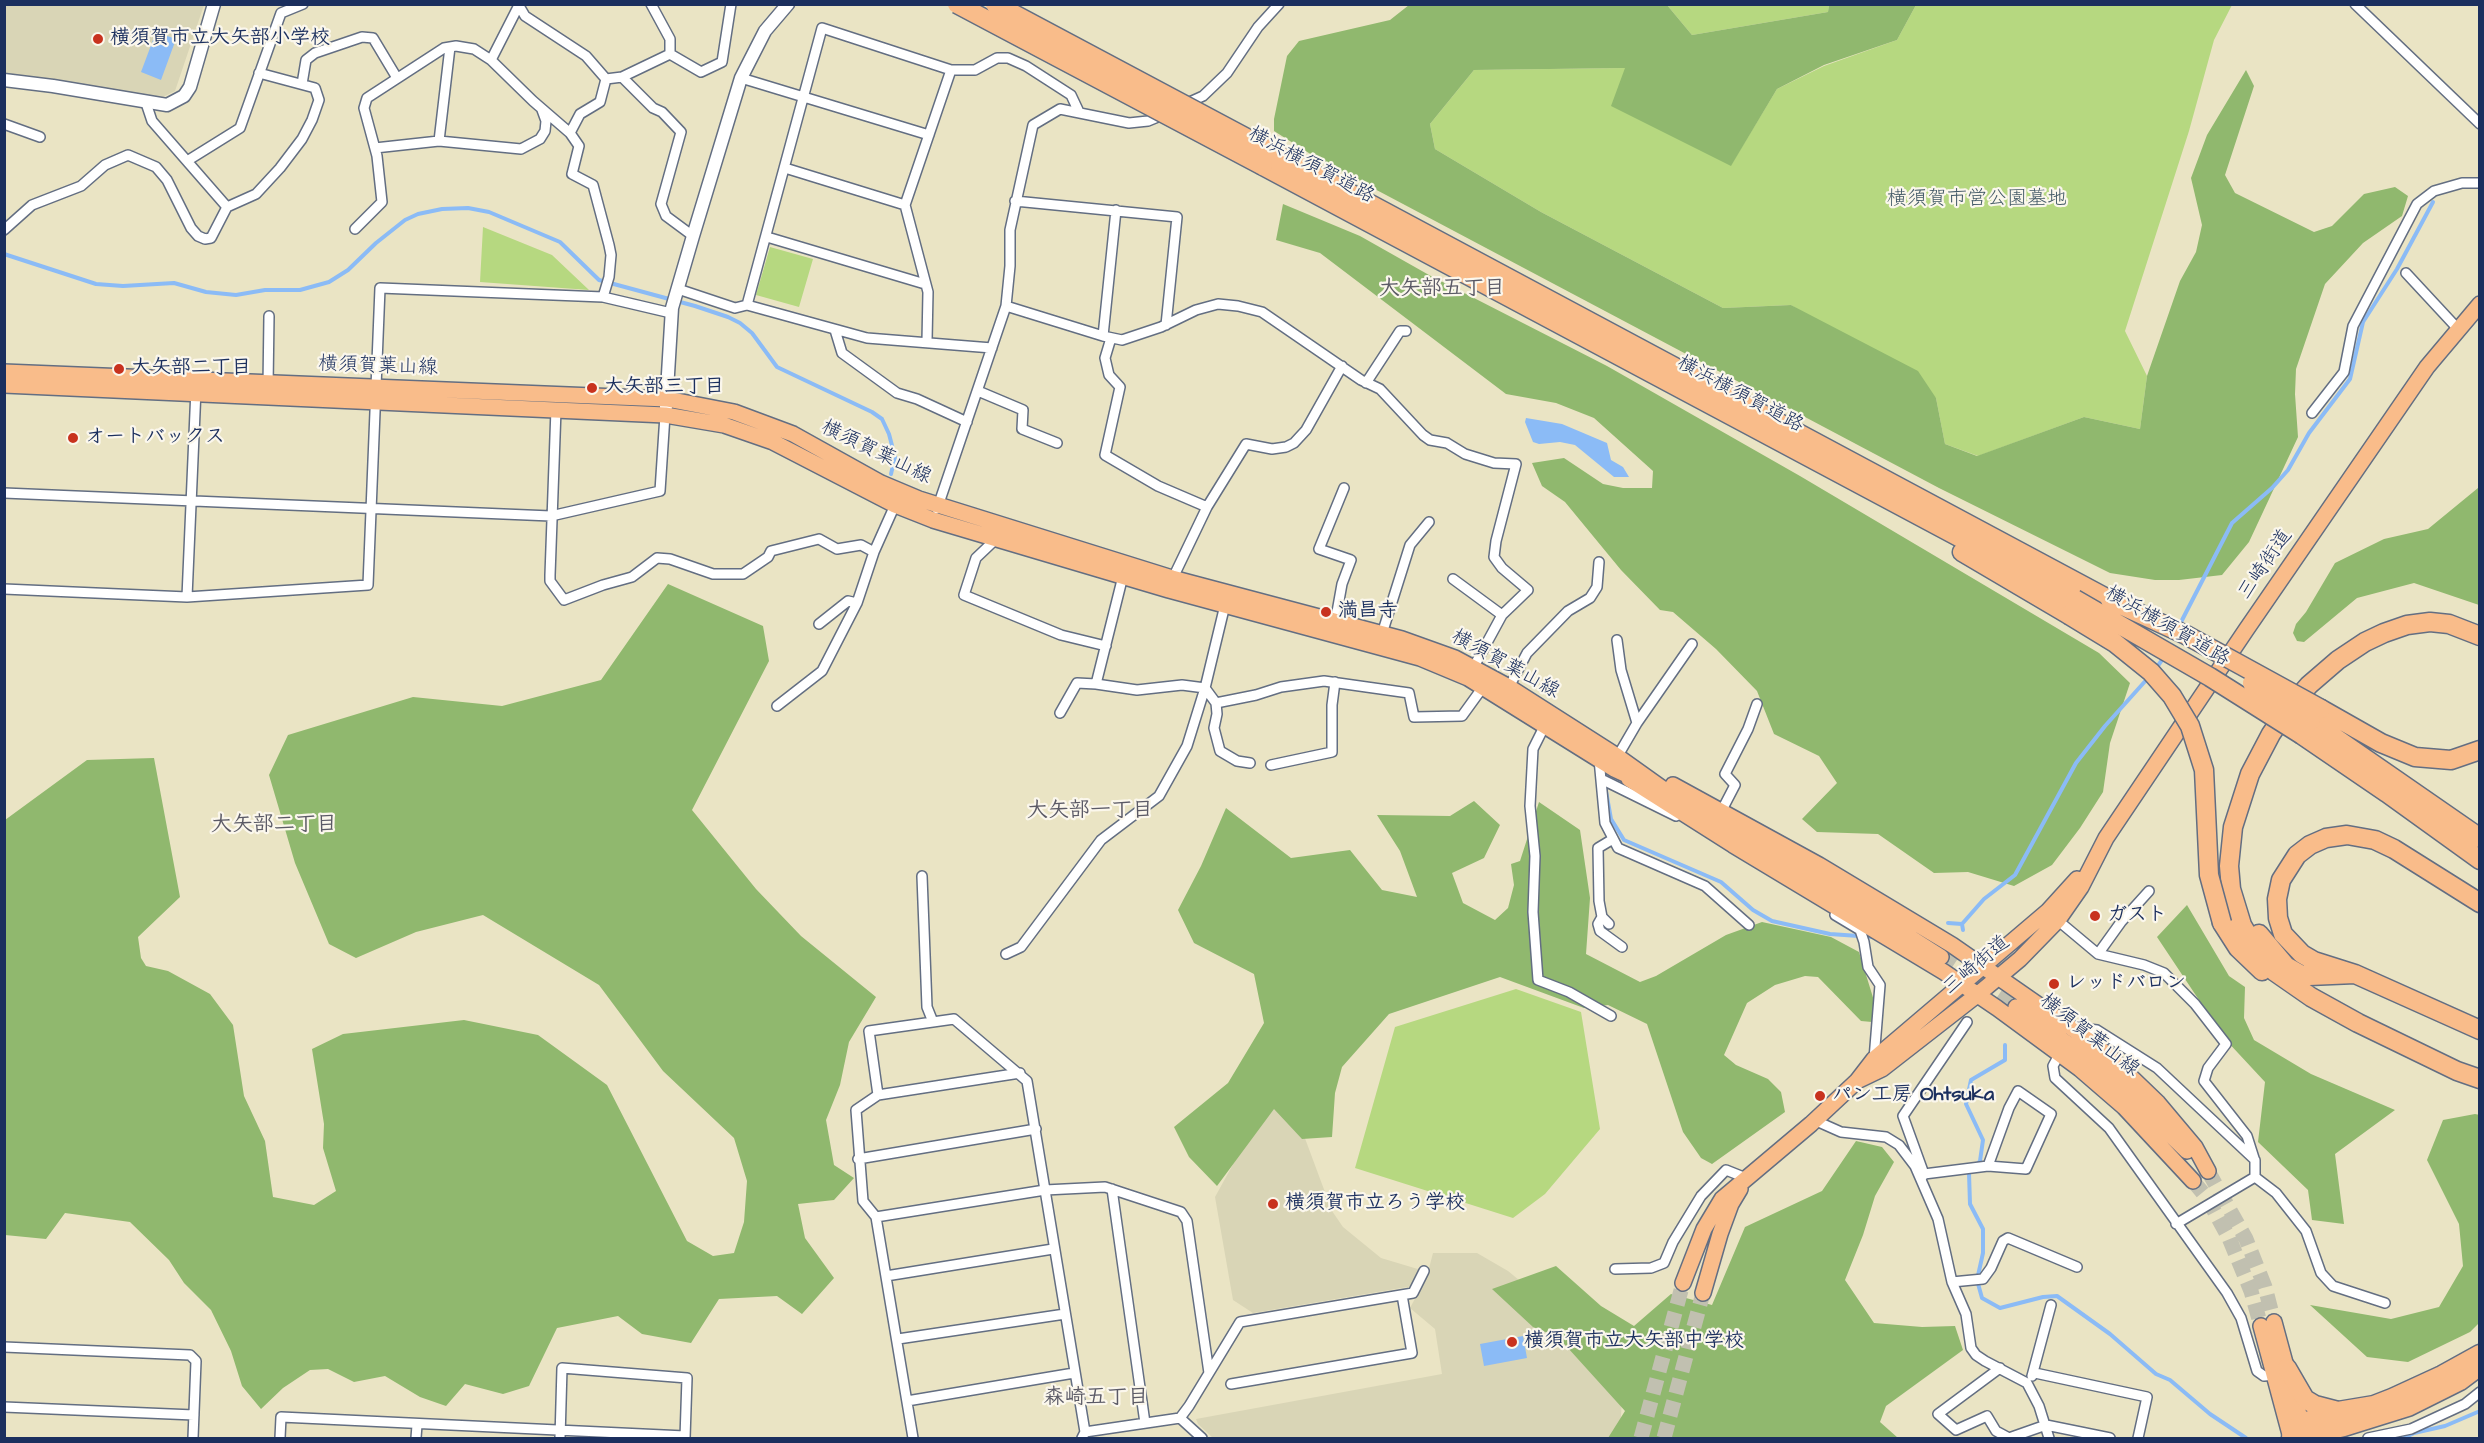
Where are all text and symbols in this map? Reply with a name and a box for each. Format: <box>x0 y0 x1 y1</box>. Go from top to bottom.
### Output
place label: 横須賀市立大矢部小学校 <box>110 27 330 51</box>
marker: 横須賀市立大矢部小学校 <box>91 32 105 46</box>
street label: 横浜横須賀道路 <box>1244 123 1378 209</box>
park label: 横須賀市営公園墓地 <box>1887 188 2067 212</box>
district label: 大矢部五丁目 <box>1379 277 1505 303</box>
street label: 横浜横須賀道路 <box>1673 352 1807 438</box>
street label: 横須賀葉山線 <box>318 353 438 381</box>
place label: 大矢部二丁目 <box>131 357 251 381</box>
marker: 大矢部二丁目 <box>112 362 126 376</box>
place label: 大矢部三丁目 <box>604 376 724 400</box>
marker: 大矢部三丁目 <box>585 381 599 395</box>
street label: 横須賀葉山線 <box>817 416 935 490</box>
place label: オートバックス <box>85 426 225 450</box>
marker: オートバックス <box>66 431 80 445</box>
street label: 三崎街道 <box>2234 525 2298 605</box>
street label: 横浜横須賀道路 <box>2100 582 2234 672</box>
place label: 満昌寺 <box>1338 600 1398 624</box>
marker: 満昌寺 <box>1319 605 1333 619</box>
street label: 横須賀葉山線 <box>1447 625 1563 705</box>
district label: 大矢部一丁目 <box>1027 799 1153 825</box>
district label: 大矢部二丁目 <box>211 813 337 839</box>
place label: ガスト <box>2107 904 2167 928</box>
marker: ガスト <box>2088 909 2102 923</box>
street label: 三崎街道 <box>1939 931 2015 1001</box>
place label: レッドバロン <box>2066 972 2186 996</box>
marker: レッドバロン <box>2047 977 2061 991</box>
street label: 横須賀葉山線 <box>2034 990 2144 1082</box>
place label: パン工房 Ohtsuka <box>1832 1084 1994 1108</box>
marker: パン工房 Ohtsuka <box>1813 1089 1827 1103</box>
place label: 横須賀市立ろう学校 <box>1285 1192 1465 1216</box>
marker: 横須賀市立ろう学校 <box>1266 1197 1280 1211</box>
place label: 横須賀市立大矢部中学校 <box>1524 1330 1744 1354</box>
marker: 横須賀市立大矢部中学校 <box>1505 1335 1519 1349</box>
district label: 森崎五丁目 <box>1044 1386 1148 1412</box>

